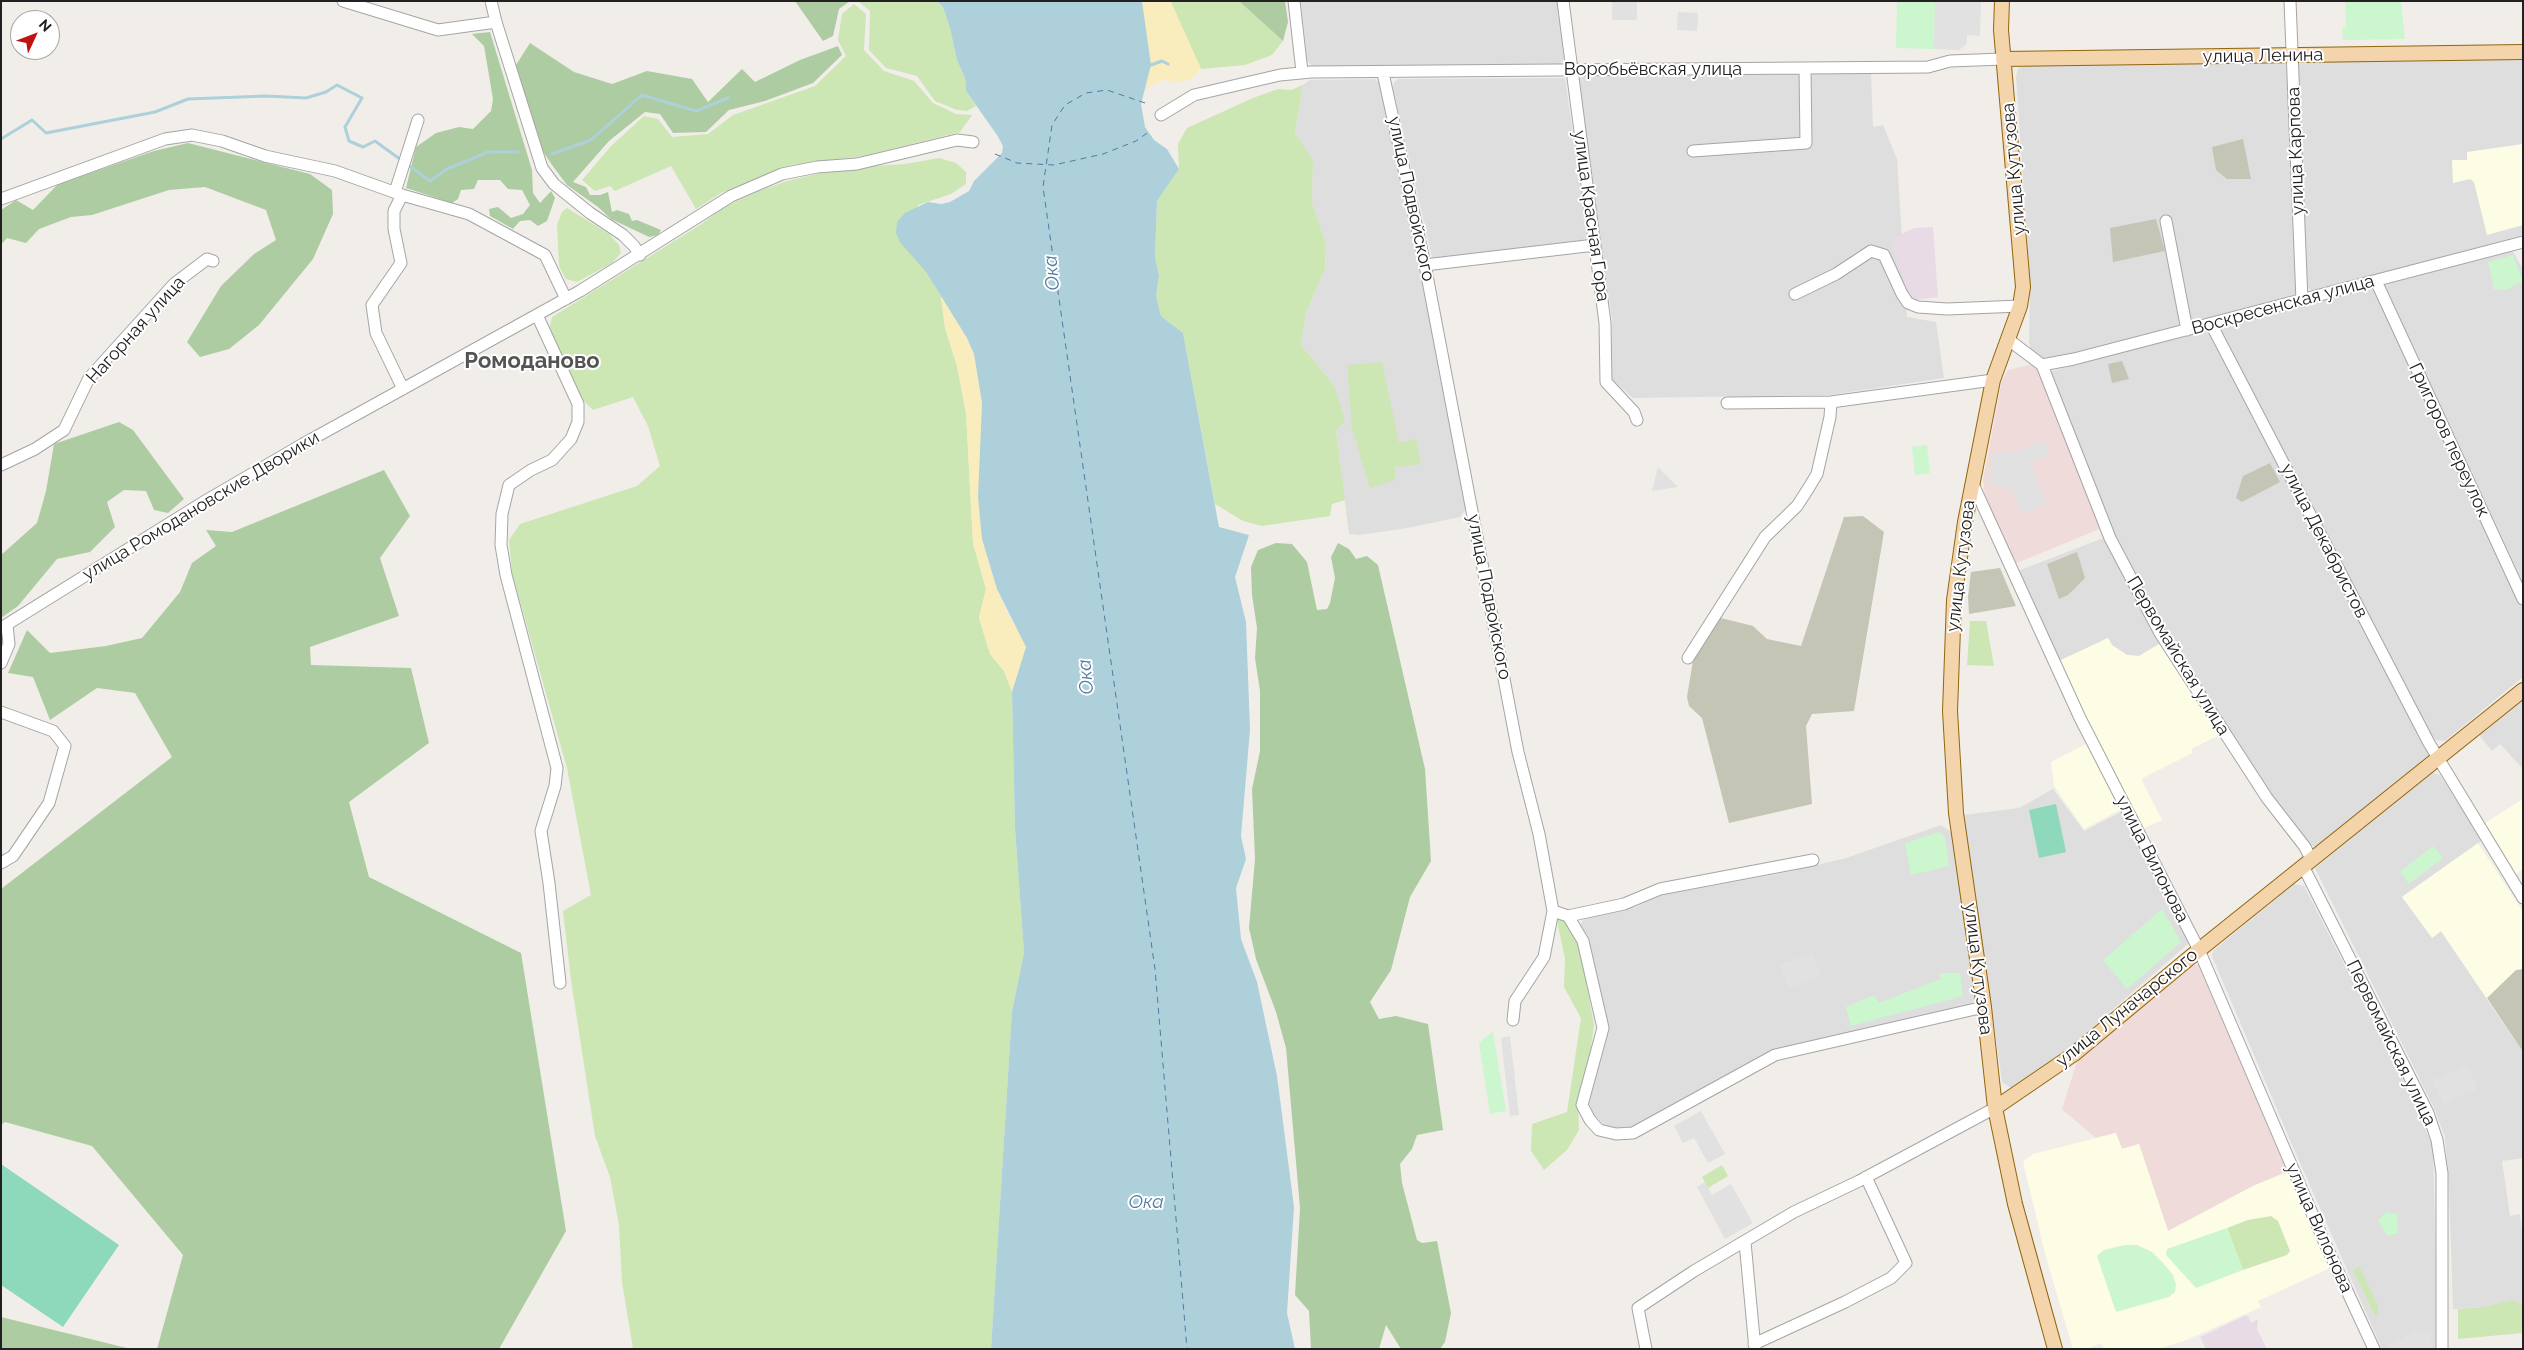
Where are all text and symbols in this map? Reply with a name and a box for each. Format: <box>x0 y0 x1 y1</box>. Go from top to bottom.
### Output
north arrow <box>10 10 60 60</box>
text: N <box>36 16 55 35</box>
street label: улица Ленина <box>2202 44 2324 68</box>
street label: Воробьёвская улица <box>1564 59 1742 81</box>
street label: улица Карпова <box>2283 87 2309 215</box>
street label: улица Кутузова <box>1997 102 2031 236</box>
street label: улица Подвойского <box>1383 115 1439 283</box>
street label: улица Красная Гора <box>1568 129 1614 303</box>
water label: Ока <box>1039 255 1065 291</box>
street label: Воскресенская улица <box>2189 270 2377 340</box>
street label: Нагорная улица <box>82 272 190 388</box>
district label: Ромоданово <box>464 348 600 374</box>
street label: Григоров переулок <box>2404 360 2494 520</box>
street label: улица Ромодановские Дворики <box>79 427 323 585</box>
street label: улица Декабристов <box>2276 460 2372 622</box>
street label: улица Кутузова <box>1942 499 1980 633</box>
street label: улица Подвойского <box>1462 512 1516 682</box>
street label: Первомайская улица <box>2122 573 2234 739</box>
water label: Ока <box>1073 659 1099 695</box>
street label: улица Вилонова <box>2111 792 2193 926</box>
street label: улица Кутузова <box>1959 902 1997 1036</box>
street label: улица Луначарского <box>2052 944 2202 1072</box>
street label: Первомайская улица <box>2341 957 2441 1129</box>
street label: улица Вилонова <box>2281 1160 2357 1296</box>
water label: Ока <box>1128 1191 1164 1213</box>

